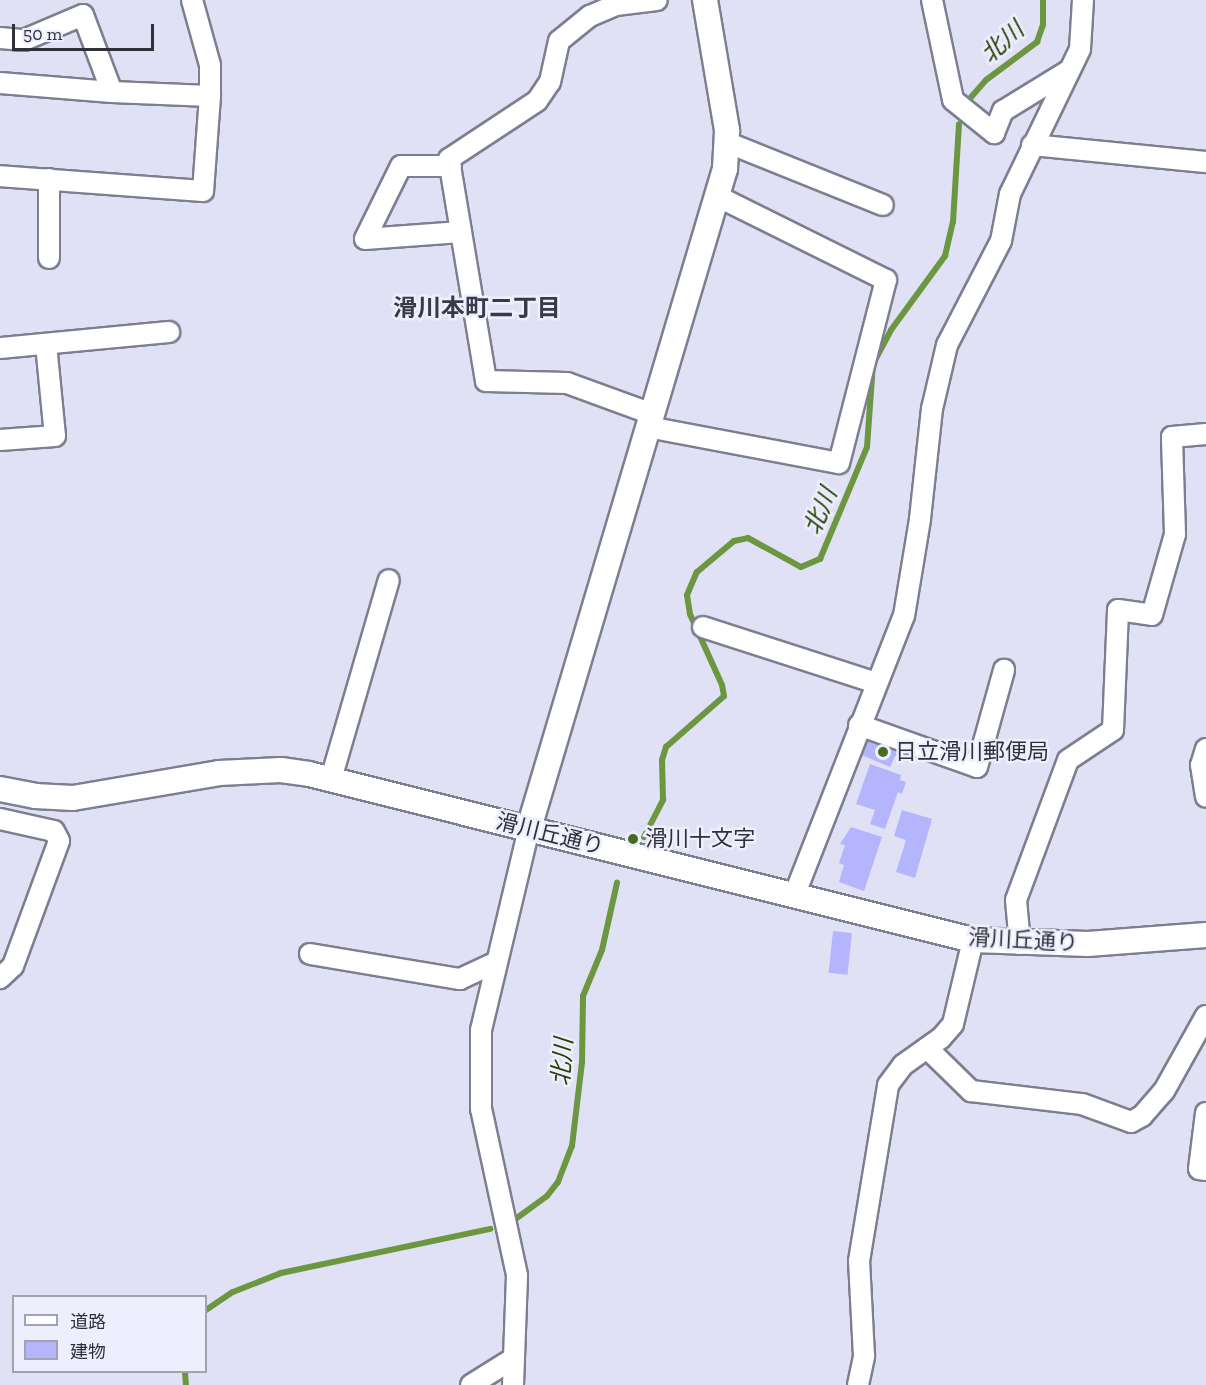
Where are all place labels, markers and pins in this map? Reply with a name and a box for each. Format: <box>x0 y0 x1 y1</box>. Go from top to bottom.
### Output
place label: 日立滑川郵便局 <box>895 739 1049 765</box>
marker: 日立滑川郵便局 <box>876 745 890 759</box>
place label: 滑川十文字 <box>645 826 755 852</box>
marker: 滑川十文字 <box>626 832 640 846</box>

